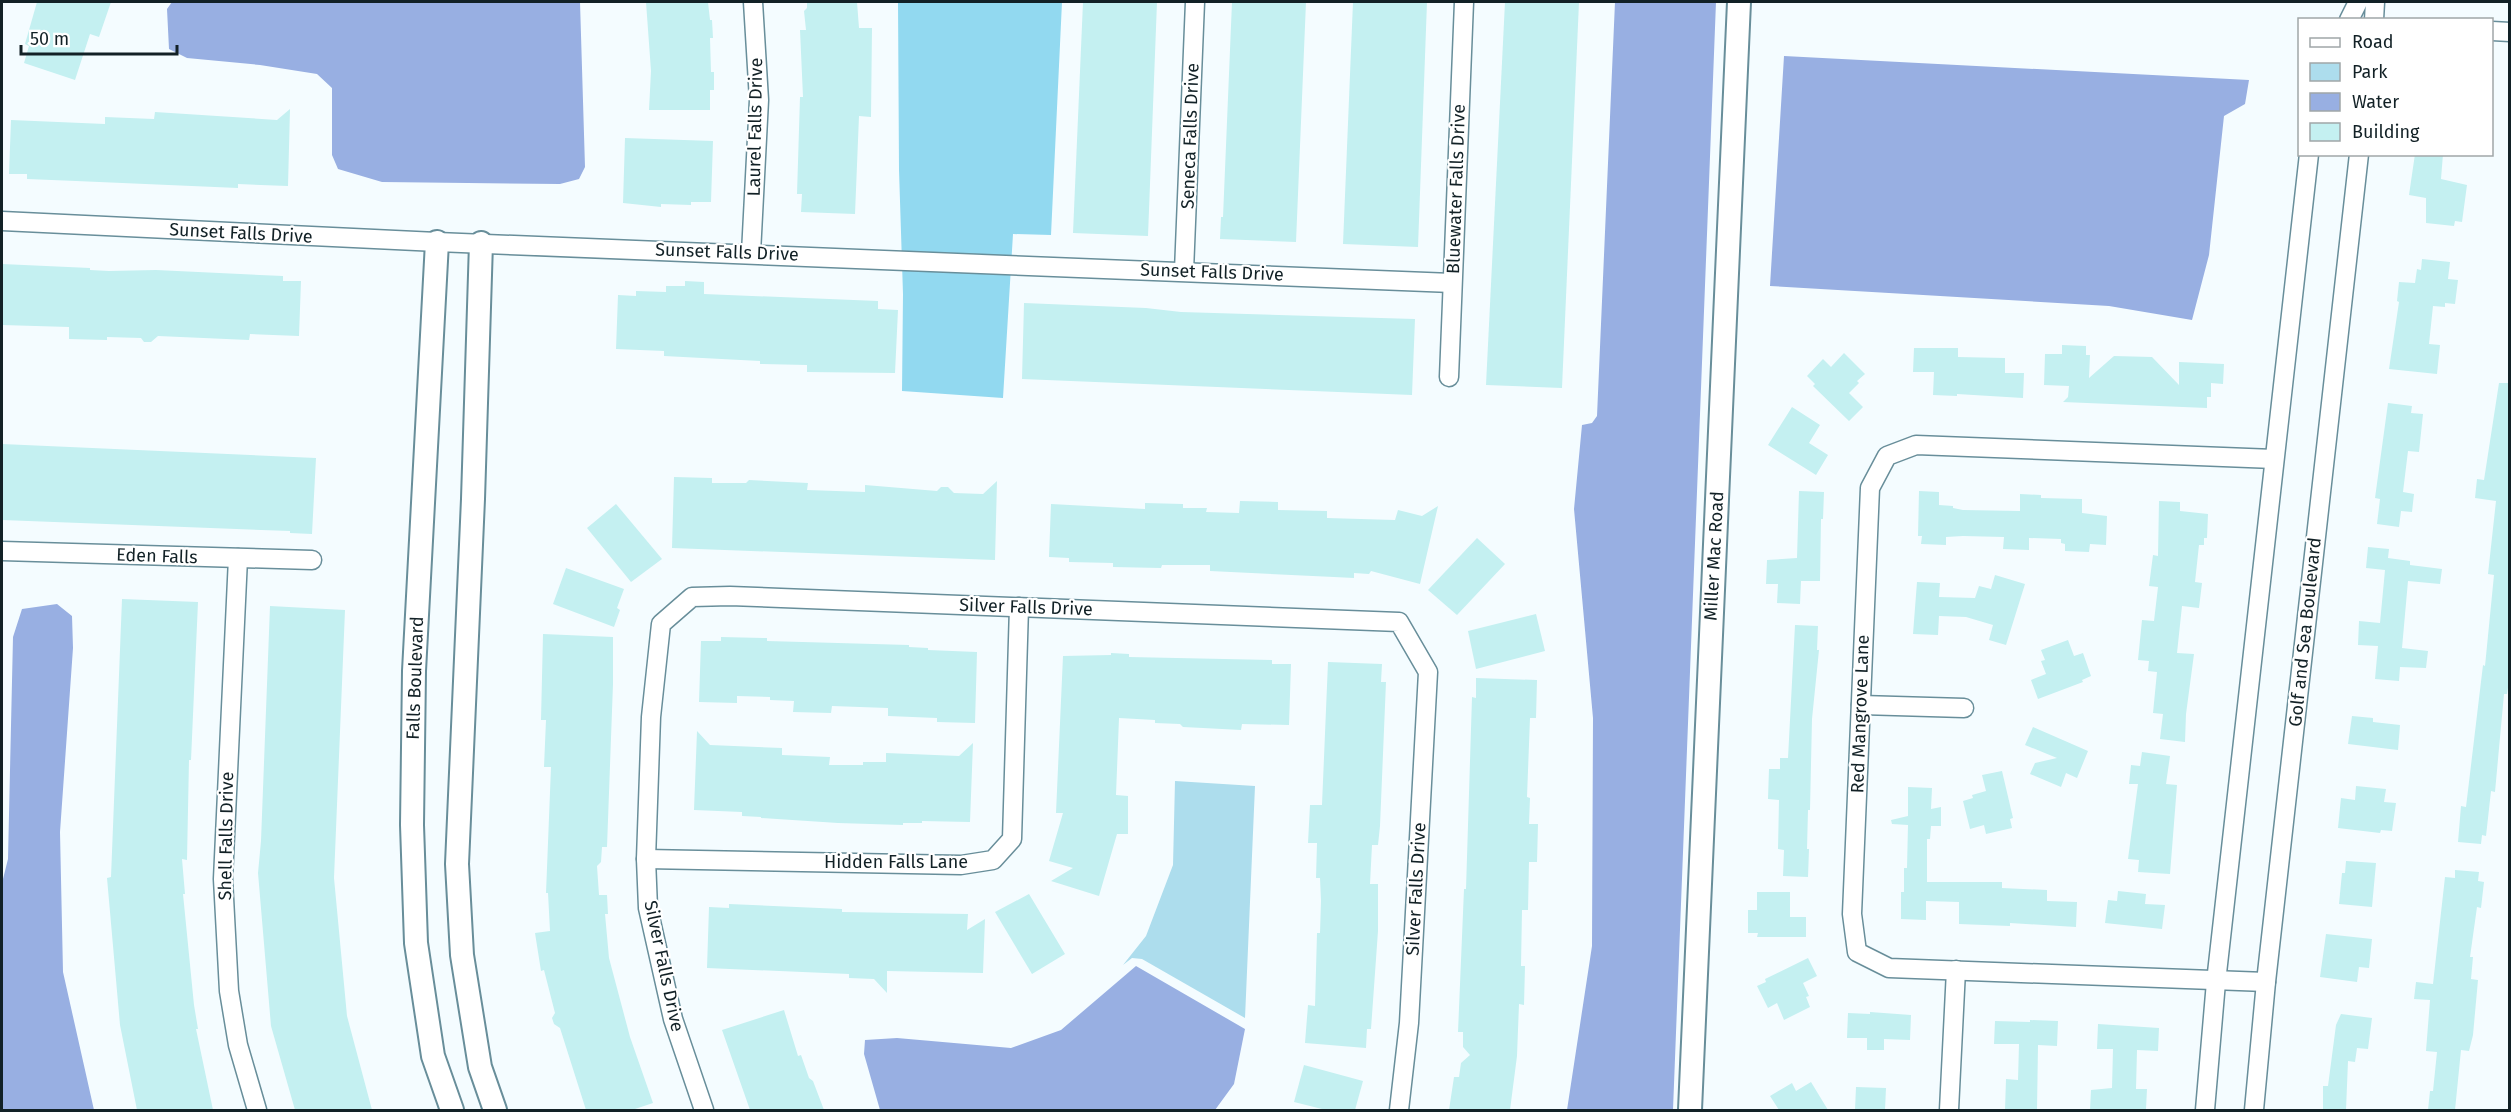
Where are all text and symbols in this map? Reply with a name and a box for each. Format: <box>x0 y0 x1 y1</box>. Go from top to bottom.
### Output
scale bar <box>21 18 177 56</box>
legend <box>2298 18 2493 156</box>
text: 50 m <box>30 28 69 50</box>
text: Road <box>2352 31 2394 53</box>
street label: Laurel Falls Drive <box>743 58 767 196</box>
text: Park <box>2352 61 2388 83</box>
street label: Seneca Falls Drive <box>1176 63 1204 209</box>
text: Water <box>2352 91 2399 113</box>
street label: Bluewater Falls Drive <box>1442 104 1470 274</box>
text: Building <box>2352 121 2420 143</box>
street label: Sunset Falls Drive <box>169 218 313 248</box>
street label: Sunset Falls Drive <box>655 239 799 265</box>
street label: Sunset Falls Drive <box>1140 259 1284 285</box>
street label: Miller Mac Road <box>1700 491 1728 621</box>
street label: Golf and Sea Boulevard <box>2284 536 2326 728</box>
street label: Eden Falls <box>116 544 198 568</box>
street label: Silver Falls Drive <box>959 594 1093 620</box>
street label: Falls Boulevard <box>402 616 428 740</box>
street label: Red Mangrove Lane <box>1846 634 1874 794</box>
street label: Shell Falls Drive <box>214 771 238 901</box>
street label: Silver Falls Drive <box>1402 822 1430 956</box>
street label: Hidden Falls Lane <box>824 851 968 873</box>
street label: Silver Falls Drive <box>639 898 689 1034</box>

